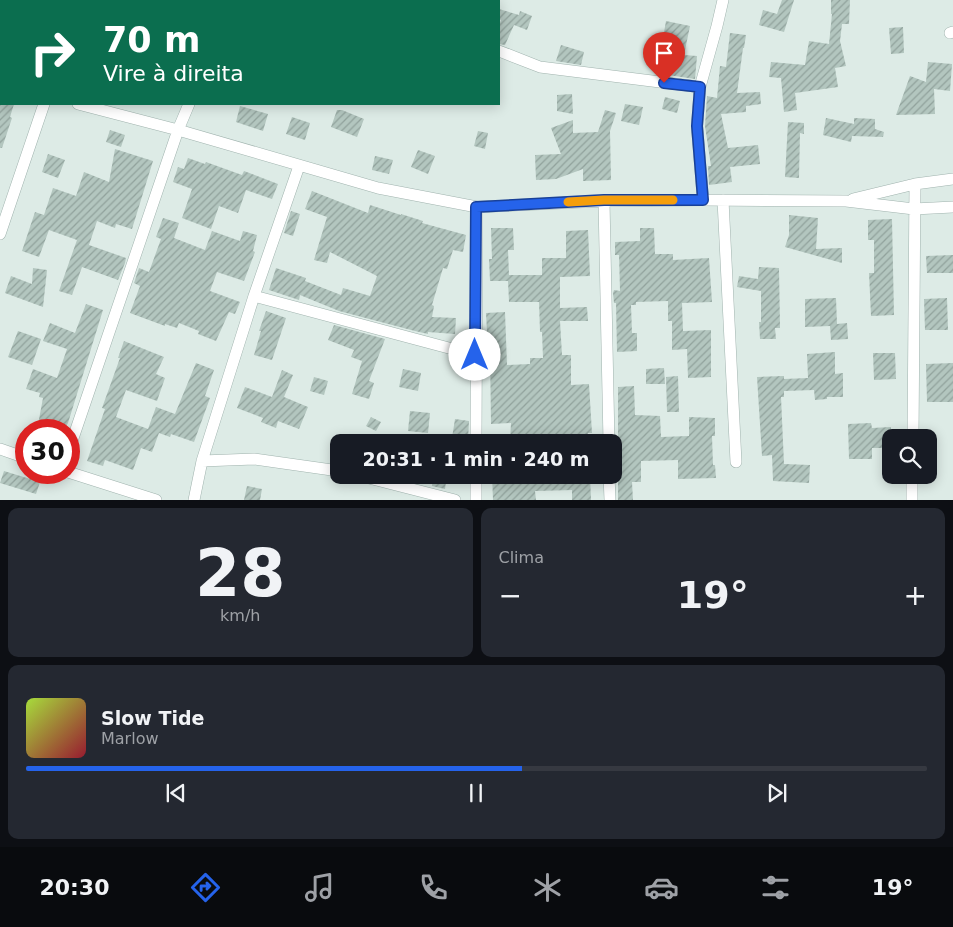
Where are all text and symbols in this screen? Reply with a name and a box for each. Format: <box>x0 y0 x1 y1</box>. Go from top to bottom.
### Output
icon: right <box>20 20 85 85</box>
text: 70 m <box>103 20 200 60</box>
pin <box>643 32 685 83</box>
icon: arrive <box>650 39 678 67</box>
text: Vire à direita <box>103 61 244 86</box>
position arrow <box>448 328 500 380</box>
speed limit sign: 30 <box>15 419 80 484</box>
map controls <box>882 429 937 484</box>
button: search <box>882 429 937 484</box>
text: 20:31 · 1 min · 240 m <box>362 448 590 470</box>
text: 28 <box>195 536 285 611</box>
text: Clima <box>499 548 544 567</box>
text: 19° <box>677 573 749 617</box>
text: − <box>499 579 522 612</box>
text: + <box>904 579 927 612</box>
text: km/h <box>220 606 260 625</box>
text: Slow Tide <box>101 707 204 729</box>
text: Marlow <box>101 729 159 748</box>
icon: previous <box>162 779 190 807</box>
icon: pause <box>462 779 490 807</box>
icon: next <box>763 779 791 807</box>
icon: directions <box>188 870 223 905</box>
icon: music <box>302 870 337 905</box>
icon: phone <box>416 870 451 905</box>
icon: climate <box>530 870 565 905</box>
icon: car <box>644 870 679 905</box>
icon: filters <box>758 870 793 905</box>
text: 20:30 <box>39 875 109 900</box>
text: 19° <box>872 875 913 900</box>

